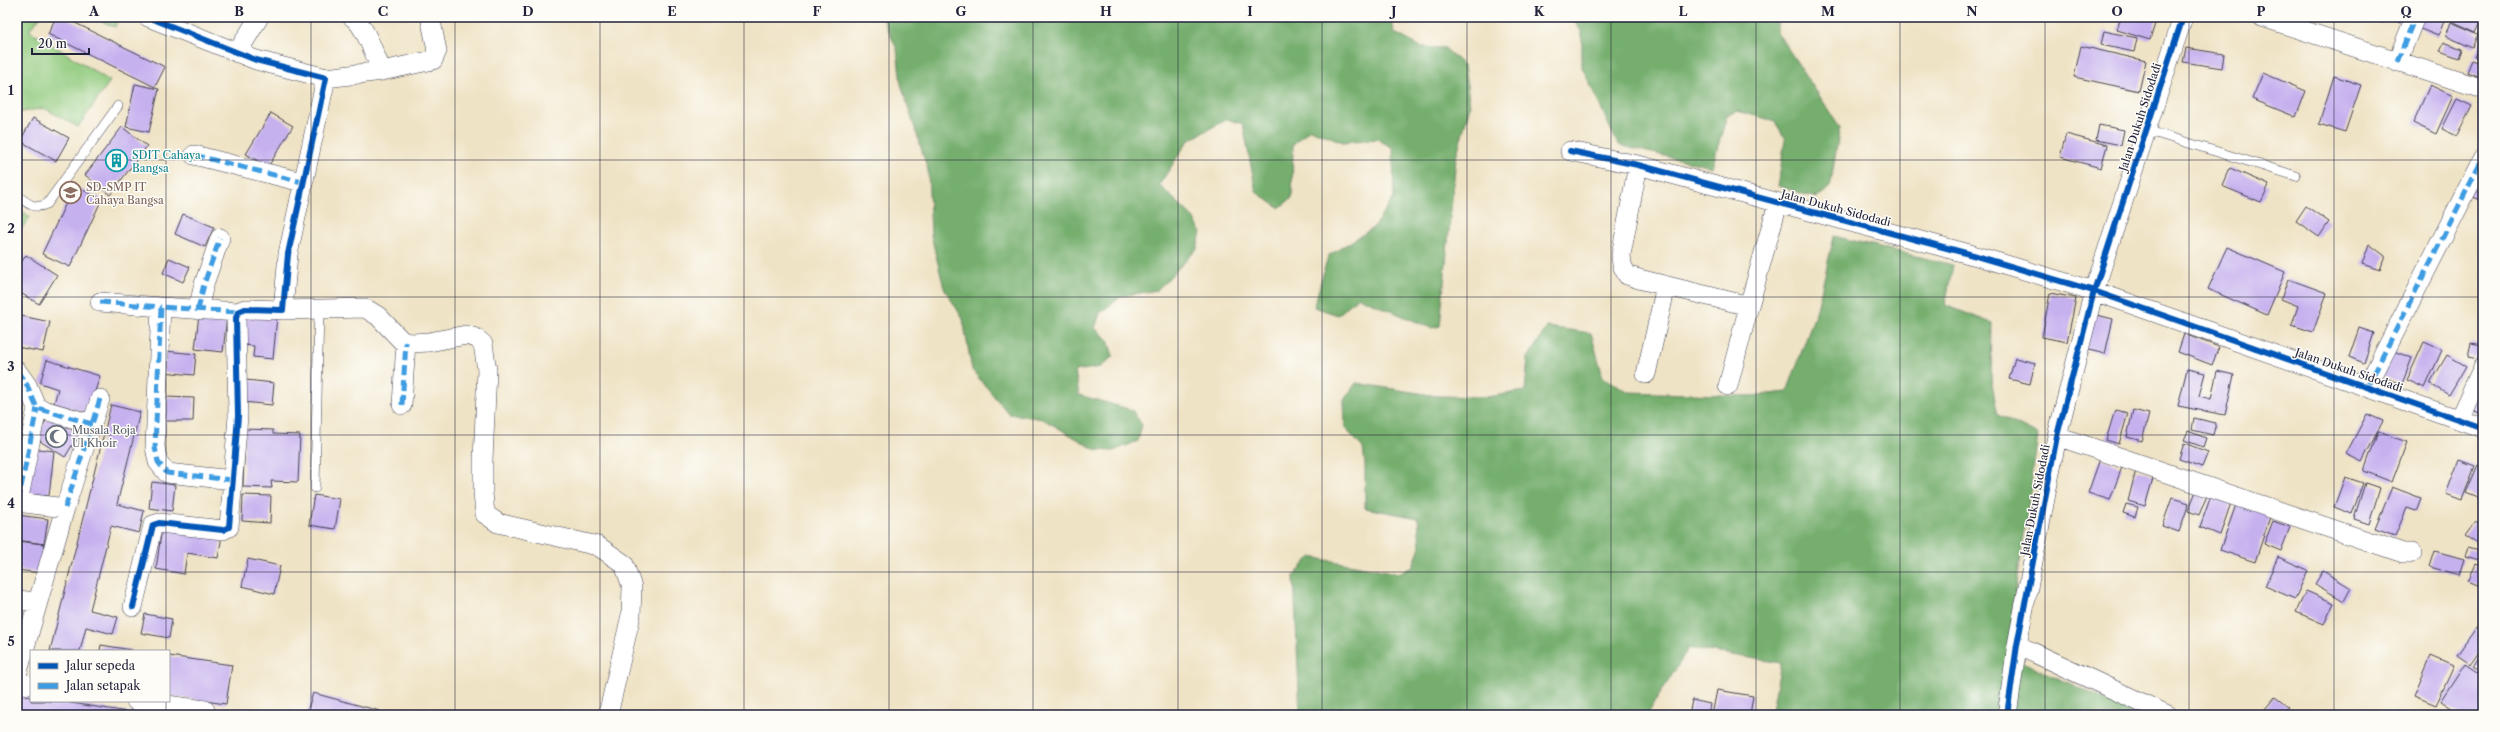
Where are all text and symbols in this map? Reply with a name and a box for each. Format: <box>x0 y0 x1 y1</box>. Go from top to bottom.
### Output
text: A <box>88 3 100 19</box>
text: B <box>234 3 244 19</box>
text: C <box>378 3 388 19</box>
text: D <box>522 3 534 19</box>
text: E <box>667 3 677 19</box>
text: F <box>813 3 822 19</box>
text: G <box>955 3 967 19</box>
text: H <box>1100 3 1112 19</box>
text: I <box>1247 3 1253 19</box>
text: J <box>1389 3 1397 19</box>
text: K <box>1534 3 1545 19</box>
text: L <box>1679 3 1688 19</box>
text: M <box>1821 3 1835 19</box>
text: N <box>1966 3 1978 19</box>
text: O <box>2111 3 2123 19</box>
text: P <box>2257 3 2266 19</box>
text: Q <box>2400 3 2412 19</box>
scale bar <box>32 30 89 56</box>
text: 20 m <box>38 36 67 51</box>
street label: Jalan Dukuh Sidodadi <box>2115 60 2164 175</box>
text: 1 <box>8 82 14 98</box>
building icon: SDIT Cahaya Bangsa <box>103 148 129 174</box>
place label: SDIT Cahaya Bangsa <box>132 148 201 175</box>
school or university icon: SD-SMP IT Cahaya Bangsa <box>57 180 83 206</box>
place label: SD-SMP IT Cahaya Bangsa <box>86 180 164 207</box>
street label: Jalan Dukuh Sidodadi <box>1778 186 1893 230</box>
text: 2 <box>7 220 15 236</box>
street label: Jalan Dukuh Sidodadi <box>2291 344 2405 395</box>
text: 3 <box>7 358 15 374</box>
mosque icon: Musala Roja Ul Khoir <box>44 423 70 449</box>
place label: Musala Roja Ul Khoir <box>72 423 136 450</box>
street label: Jalan Dukuh Sidodadi <box>2017 443 2053 559</box>
text: 4 <box>7 495 15 511</box>
text: 5 <box>7 633 15 649</box>
legend <box>30 650 170 702</box>
text: Jalur sepeda <box>64 658 136 673</box>
text: Jalan setapak <box>64 678 141 693</box>

